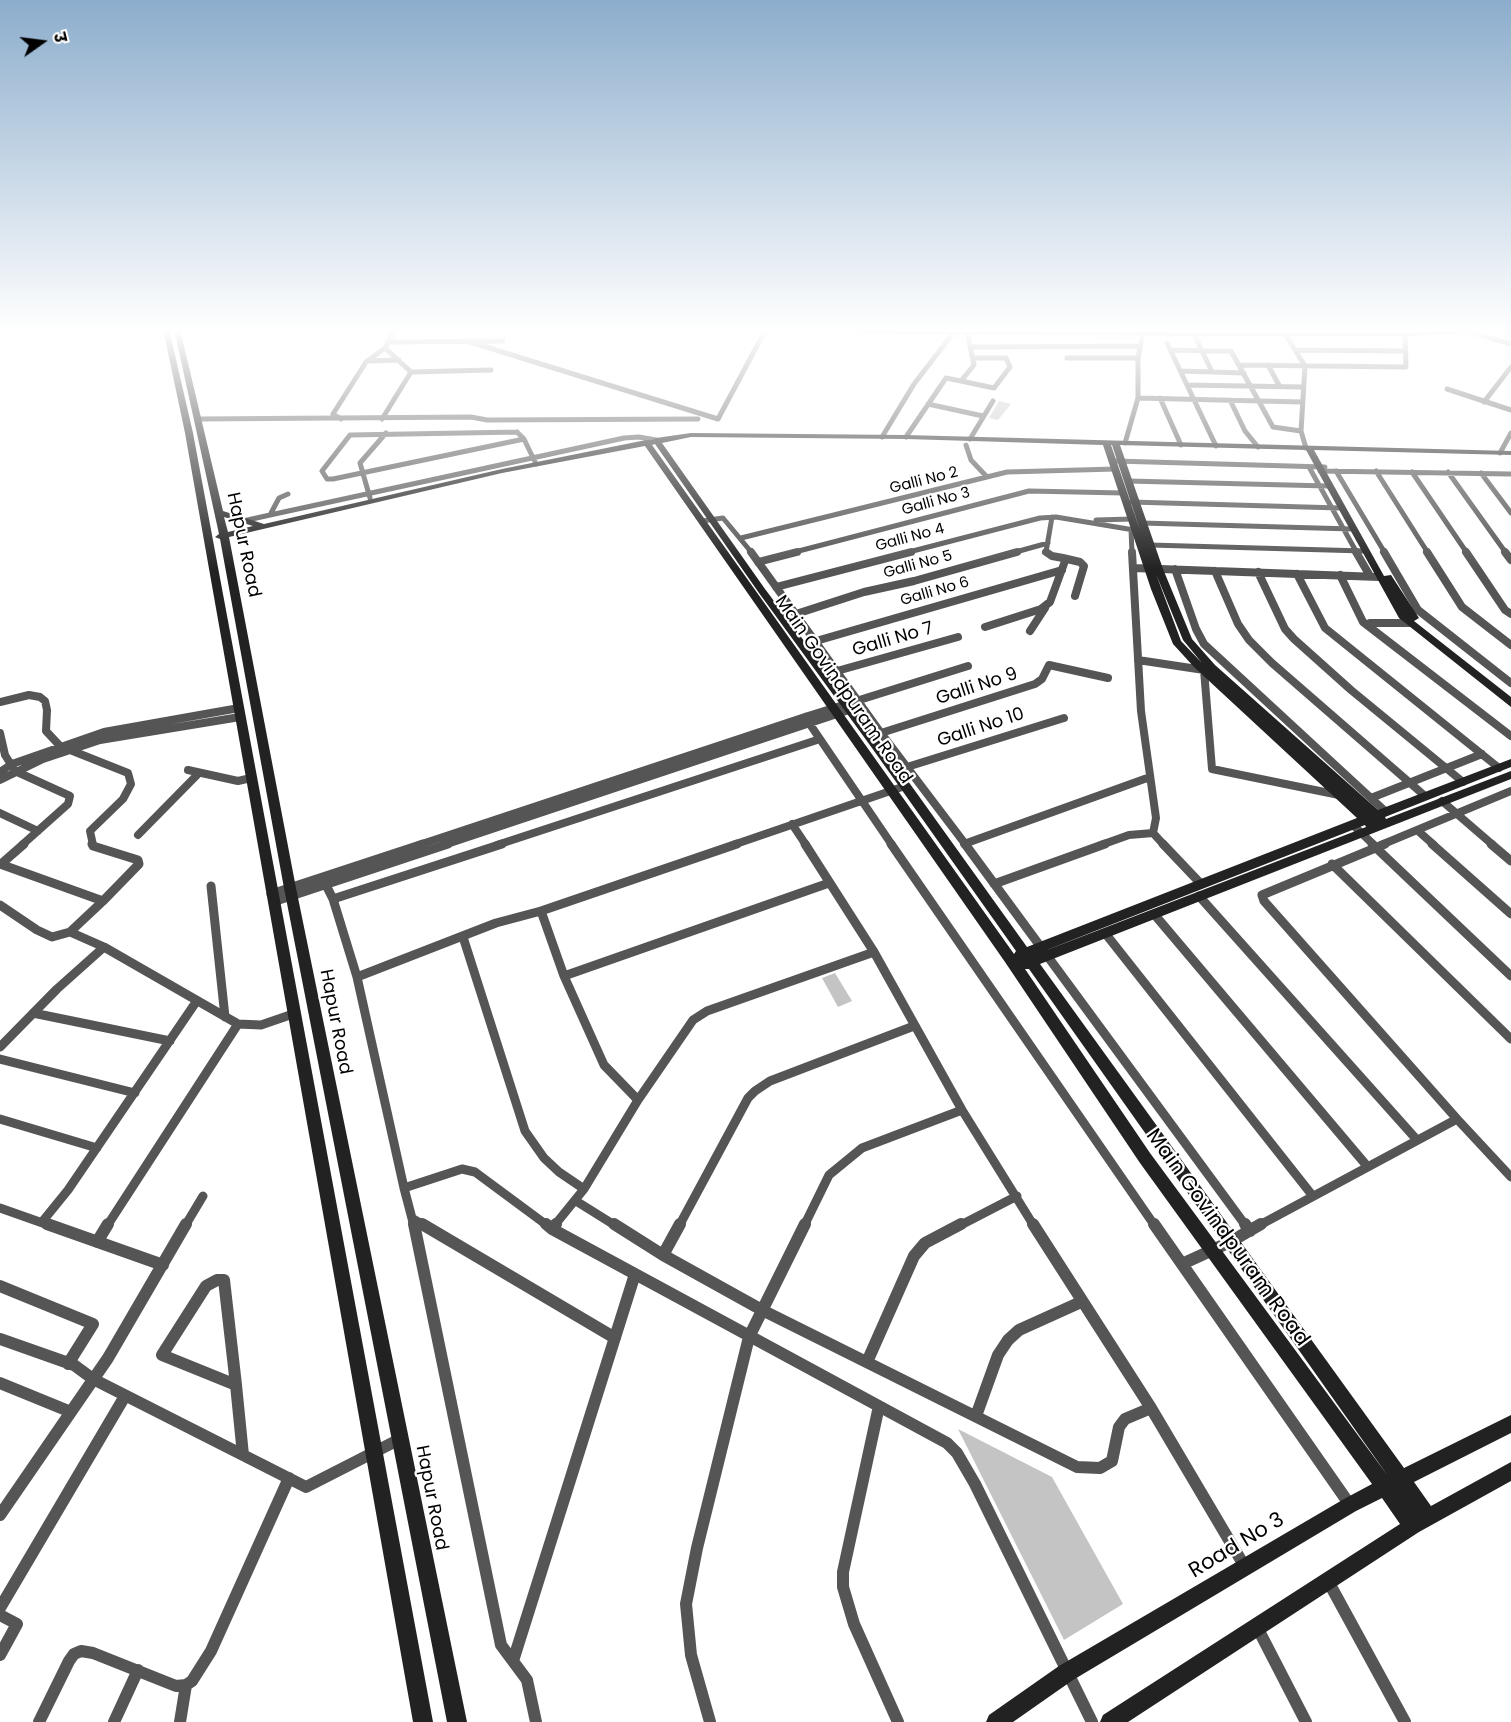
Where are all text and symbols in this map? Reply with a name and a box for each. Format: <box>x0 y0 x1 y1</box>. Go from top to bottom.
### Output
north arrow <box>12 12 72 72</box>
text: उ <box>48 30 72 45</box>
street label: Galli No 2 <box>888 464 960 498</box>
street label: Galli No 3 <box>900 484 972 520</box>
street label: Hapur Road <box>221 491 265 599</box>
street label: Galli No 4 <box>874 520 946 556</box>
street label: Galli No 5 <box>882 547 954 583</box>
street label: Galli No 6 <box>899 574 971 610</box>
street label: Main Govindpuram Road <box>770 592 916 788</box>
street label: Galli No 7 <box>850 618 936 662</box>
street label: Galli No 9 <box>933 664 1021 710</box>
street label: Galli No 10 <box>935 704 1027 752</box>
street label: Hapur Road <box>314 968 356 1076</box>
street label: Main Govindpuram Road <box>1140 1124 1314 1352</box>
street label: Hapur Road <box>410 1444 452 1552</box>
street label: Road No 3 <box>1185 1508 1289 1584</box>

